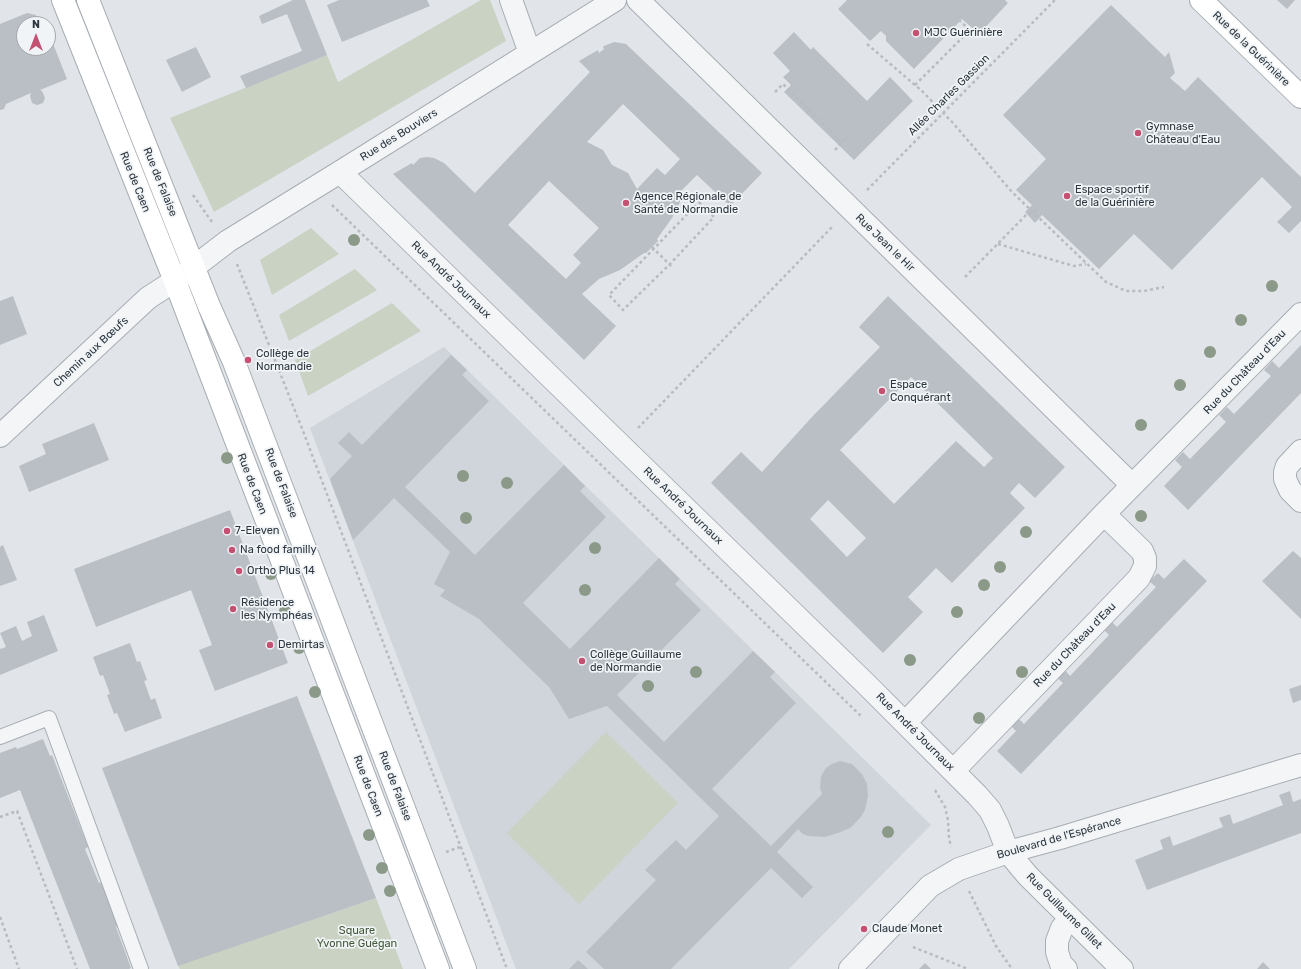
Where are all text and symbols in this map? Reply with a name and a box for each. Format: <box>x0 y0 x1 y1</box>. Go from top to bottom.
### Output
street label: Rue de la Guérinière <box>1210 9 1292 89</box>
north arrow <box>16 16 56 56</box>
text: N <box>32 18 40 31</box>
place label: MJC Guérinière <box>924 26 1003 40</box>
marker: MJC Guérinière <box>911 28 921 38</box>
street label: Allée Charles Gassion <box>906 52 992 138</box>
street label: Rue des Bouviers <box>358 106 440 164</box>
place label: Gymnase Château d'Eau <box>1146 120 1220 146</box>
marker: Gymnase Château d'Eau <box>1133 128 1143 138</box>
street label: Rue de Falaise <box>140 145 180 219</box>
street label: Rue de Caen <box>117 150 153 214</box>
place label: Espace sportif de la Guérinière <box>1075 183 1155 209</box>
place label: Agence Régionale de Santé de Normandie <box>634 190 741 216</box>
marker: Espace sportif de la Guérinière <box>1062 191 1072 201</box>
marker: Agence Régionale de Santé de Normandie <box>621 198 631 208</box>
street label: Rue Jean le Hir <box>853 211 917 275</box>
street label: Rue André Journaux <box>408 239 494 321</box>
street label: Chemin aux Bœufs <box>51 314 131 390</box>
street label: Rue du Château d'Eau <box>1201 327 1289 417</box>
place label: Collège de Normandie <box>256 347 312 373</box>
marker: Collège de Normandie <box>243 355 253 365</box>
place label: Espace Conquérant <box>890 378 951 404</box>
marker: Espace Conquérant <box>877 386 887 396</box>
street label: Rue de Falaise <box>262 446 300 520</box>
street label: Rue de Caen <box>234 452 270 516</box>
street label: Rue André Journaux <box>640 465 726 547</box>
place label: 7-Eleven <box>235 524 280 538</box>
marker: 7-Eleven <box>222 526 232 536</box>
place label: Na food familly <box>240 543 316 557</box>
marker: Na food familly <box>227 545 237 555</box>
place label: Ortho Plus 14 <box>247 564 315 578</box>
marker: Ortho Plus 14 <box>234 566 244 576</box>
place label: Résidence les Nymphéas <box>241 596 313 622</box>
street label: Rue du Château d'Eau <box>1031 600 1119 690</box>
marker: Résidence les Nymphéas <box>228 604 238 614</box>
place label: Demirtas <box>278 638 324 652</box>
marker: Demirtas <box>265 640 275 650</box>
place label: Collège Guillaume de Normandie <box>590 648 681 674</box>
marker: Collège Guillaume de Normandie <box>577 656 587 666</box>
street label: Rue André Journaux <box>873 690 957 774</box>
street label: Rue de Falaise <box>376 749 414 823</box>
street label: Rue de Caen <box>350 754 386 818</box>
street label: Boulevard de l'Espérance <box>995 814 1123 862</box>
street label: Rue Guillaume Gillet <box>1023 870 1105 952</box>
place label: Claude Monet <box>872 922 942 936</box>
park label: Square Yvonne Guégan <box>317 924 397 950</box>
marker: Claude Monet <box>859 924 869 934</box>

